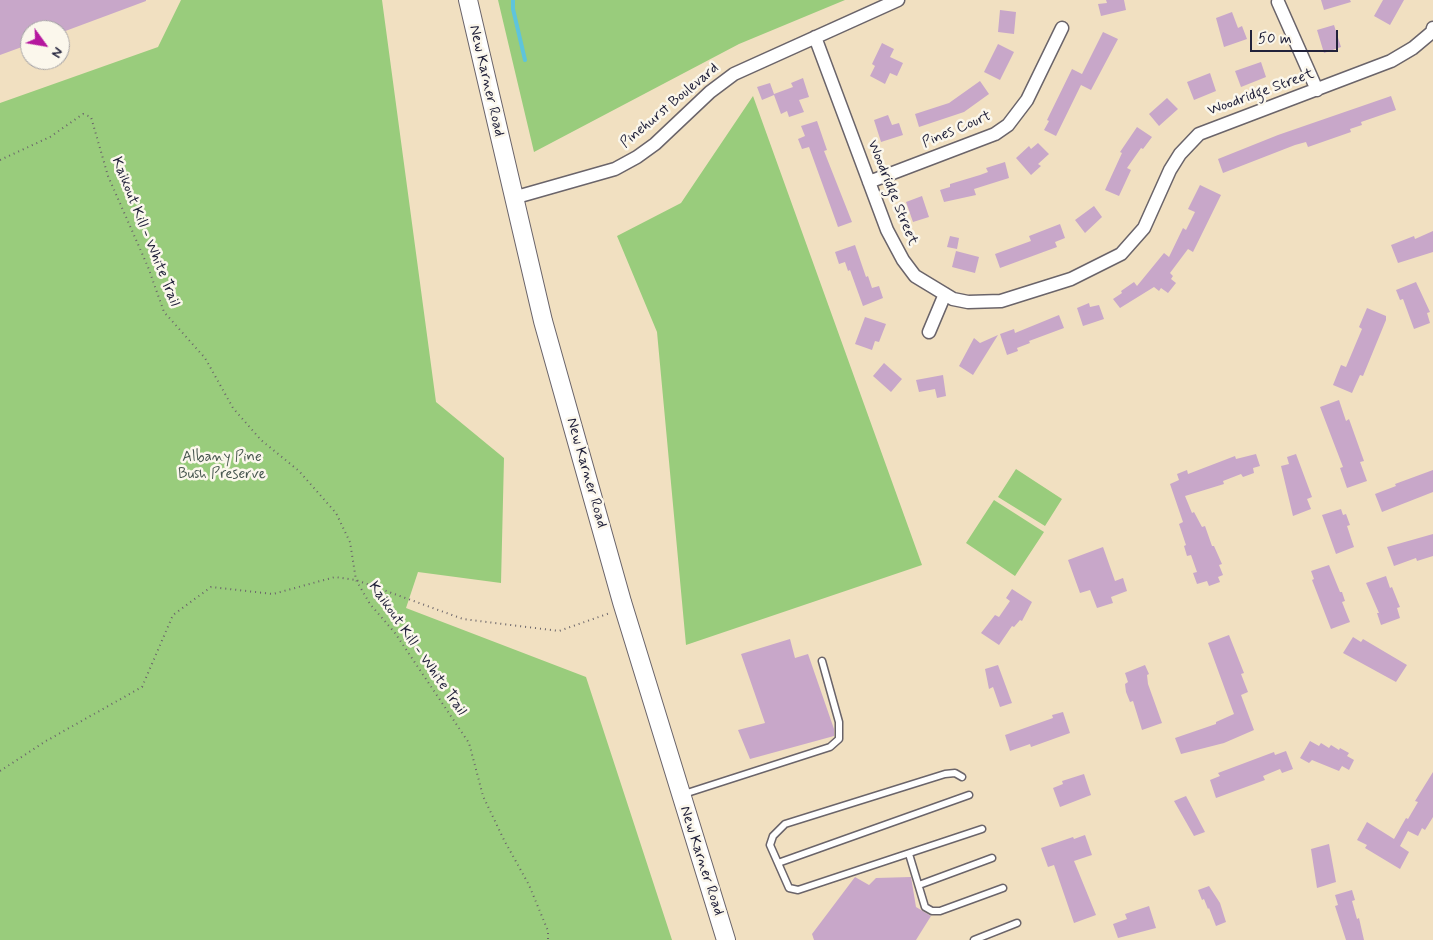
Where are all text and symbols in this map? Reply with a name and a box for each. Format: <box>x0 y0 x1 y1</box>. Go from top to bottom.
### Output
north arrow <box>20 20 70 70</box>
scale bar <box>1253 20 1340 52</box>
street label: New Karner Road <box>464 24 508 138</box>
text: 50 m <box>1258 29 1292 49</box>
text: N <box>47 44 67 61</box>
street label: Pinehurst Boulevard <box>617 60 723 152</box>
street label: Woodridge Street <box>1205 65 1317 121</box>
street label: Pines Court <box>920 107 994 153</box>
street label: Woodridge Street <box>863 138 921 248</box>
street label: Kaikout Kill - White Trail <box>107 155 183 309</box>
street label: New Karner Road <box>562 416 610 530</box>
park label: Albany Pine Bush Preserve <box>178 449 266 484</box>
street label: Kaikout Kill - White Trail <box>364 579 470 719</box>
street label: New Karner Road <box>675 804 727 918</box>

